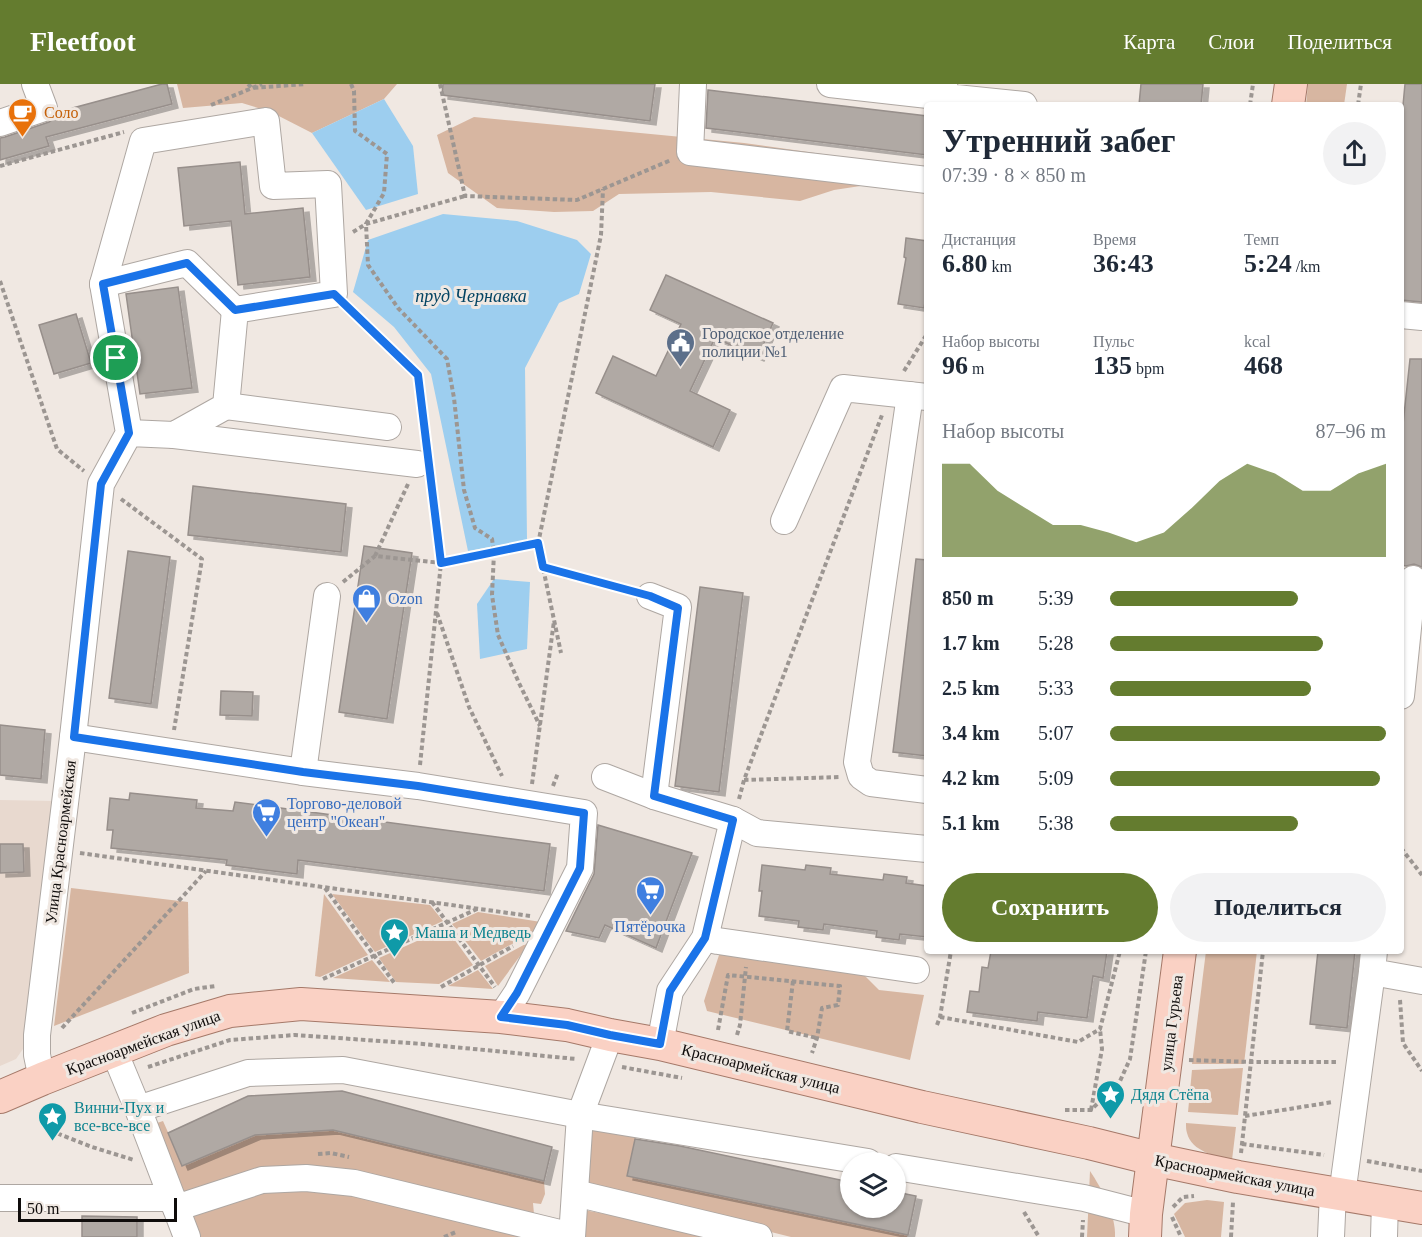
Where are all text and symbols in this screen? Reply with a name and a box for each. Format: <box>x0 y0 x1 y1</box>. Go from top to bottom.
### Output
text: Fleetfoot <box>30 26 136 57</box>
text: Карта <box>1123 30 1175 54</box>
text: Слои <box>1208 30 1254 54</box>
text: Поделиться <box>1287 30 1392 54</box>
cafe icon: Соло <box>7 96 39 138</box>
place label: Соло <box>44 104 78 121</box>
button: share <box>1323 122 1386 185</box>
text: Утренний забег <box>942 123 1176 159</box>
text: 07:39 · 8 × 850 m <box>942 164 1086 186</box>
text: Дистанция <box>942 231 1016 248</box>
text: Время <box>1093 231 1136 248</box>
text: Темп <box>1244 231 1279 248</box>
text: 6.80 <box>942 249 988 278</box>
text: 36:43 <box>1093 249 1154 278</box>
text: 5:24 <box>1244 249 1292 278</box>
text: km <box>988 258 1012 275</box>
text: /km <box>1292 258 1321 275</box>
water label: пруд Чернавка <box>415 286 527 306</box>
place label: Городское отделение полиции №1 <box>702 325 844 361</box>
public building icon: Городское отделение полиции №1 <box>665 326 697 368</box>
pin <box>90 332 141 383</box>
text: Набор высоты <box>942 333 1040 350</box>
text: Пульс <box>1093 333 1134 350</box>
text: kcal <box>1244 333 1271 350</box>
icon: arrive <box>99 341 132 374</box>
text: 96 <box>942 351 968 380</box>
text: 135 <box>1093 351 1132 380</box>
text: 468 <box>1244 351 1283 380</box>
text: m <box>968 360 984 377</box>
text: bpm <box>1132 360 1164 377</box>
text: Набор высоты <box>942 420 1064 442</box>
text: 87–96 m <box>1315 420 1386 442</box>
shop icon: Ozon <box>351 582 383 624</box>
text: 850 m <box>942 587 994 609</box>
text: 5:39 <box>1038 587 1074 609</box>
place label: Ozon <box>388 590 423 607</box>
text: 1.7 km <box>942 632 1000 654</box>
text: 5:28 <box>1038 632 1074 654</box>
text: 2.5 km <box>942 677 1000 699</box>
text: 5:33 <box>1038 677 1074 699</box>
text: 3.4 km <box>942 722 1000 744</box>
text: 5:07 <box>1038 722 1074 744</box>
street label: Улица Красноармейская <box>42 759 80 925</box>
text: 4.2 km <box>942 767 1000 789</box>
text: 5:09 <box>1038 767 1074 789</box>
place label: Торгово-деловой центр "Океан" <box>287 795 402 831</box>
supermarket icon: Торгово-деловой центр "Океан" <box>250 796 282 838</box>
text: 5.1 km <box>942 812 1000 834</box>
text: 5:38 <box>1038 812 1074 834</box>
button: Сохранить <box>942 873 1158 942</box>
button: Поделиться <box>1170 873 1386 942</box>
supermarket icon: Пятёрочка <box>634 874 666 916</box>
place icon: Маша и Медведь <box>378 916 410 958</box>
place label: Пятёрочка <box>614 918 686 936</box>
place label: Маша и Медведь <box>415 924 531 942</box>
street label: улица Гурьева <box>1157 974 1187 1072</box>
street label: Красноармейская улица <box>64 1007 223 1079</box>
street label: Красноармейская улица <box>680 1041 842 1097</box>
place icon: Дядя Стёпа <box>1094 1078 1126 1120</box>
place label: Дядя Стёпа <box>1131 1086 1209 1104</box>
place label: Винни-Пух и все-все-все <box>74 1099 165 1134</box>
place icon: Винни-Пух и все-все-все <box>37 1100 69 1142</box>
map controls <box>840 1152 906 1218</box>
button: layers <box>840 1152 906 1218</box>
street label: Красноармейская улица <box>1153 1152 1316 1200</box>
scale bar <box>18 1195 177 1222</box>
text: 50 m <box>27 1200 59 1217</box>

